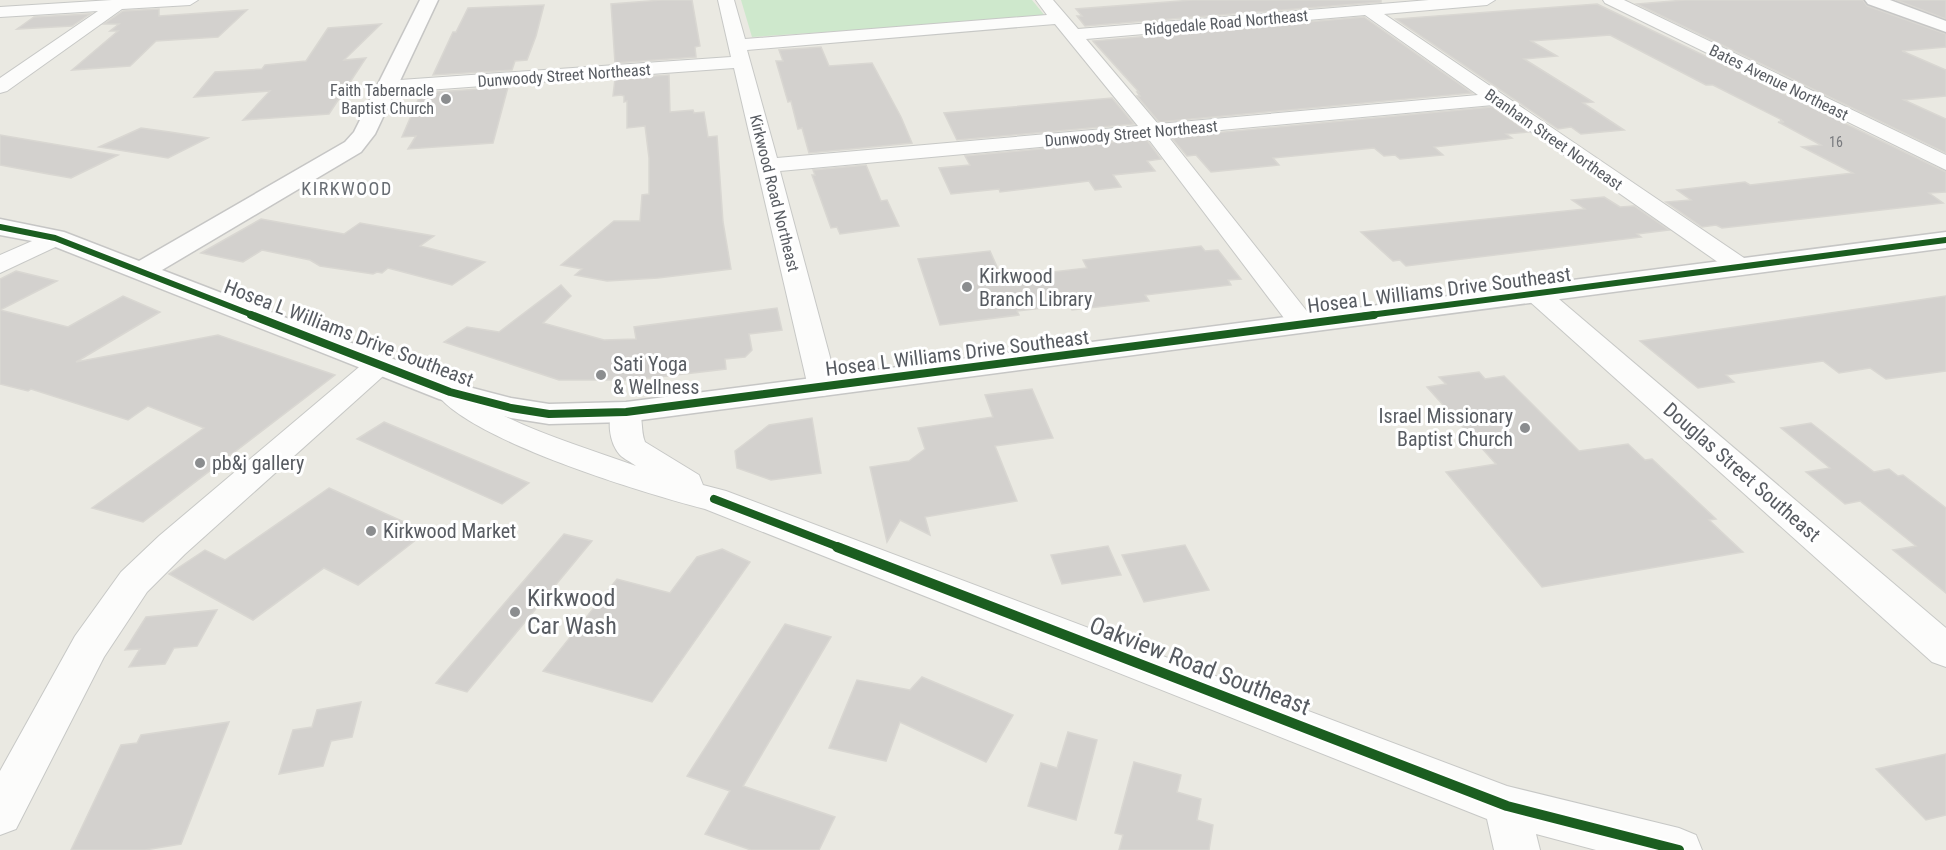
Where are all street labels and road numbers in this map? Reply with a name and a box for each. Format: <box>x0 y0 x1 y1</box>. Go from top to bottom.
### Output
street label: Ridgedale Road Northeast <box>1143 6 1309 39</box>
street label: Bates Avenue Northeast <box>1706 41 1852 124</box>
street label: Dunwoody Street Northeast <box>477 60 651 91</box>
street label: Branham Street Northeast <box>1481 85 1626 194</box>
street label: Kirkwood Road Northeast <box>746 113 803 274</box>
street label: Dunwoody Street Northeast <box>1044 116 1218 151</box>
street label: Hosea L Williams Drive Southeast <box>1306 262 1572 318</box>
street label: Hosea L Williams Drive Southeast <box>221 274 477 392</box>
street label: Hosea L Williams Drive Southeast <box>824 325 1090 381</box>
street label: Douglas Street Southeast <box>1659 397 1825 547</box>
street label: Oakview Road Southeast <box>1086 611 1314 721</box>

